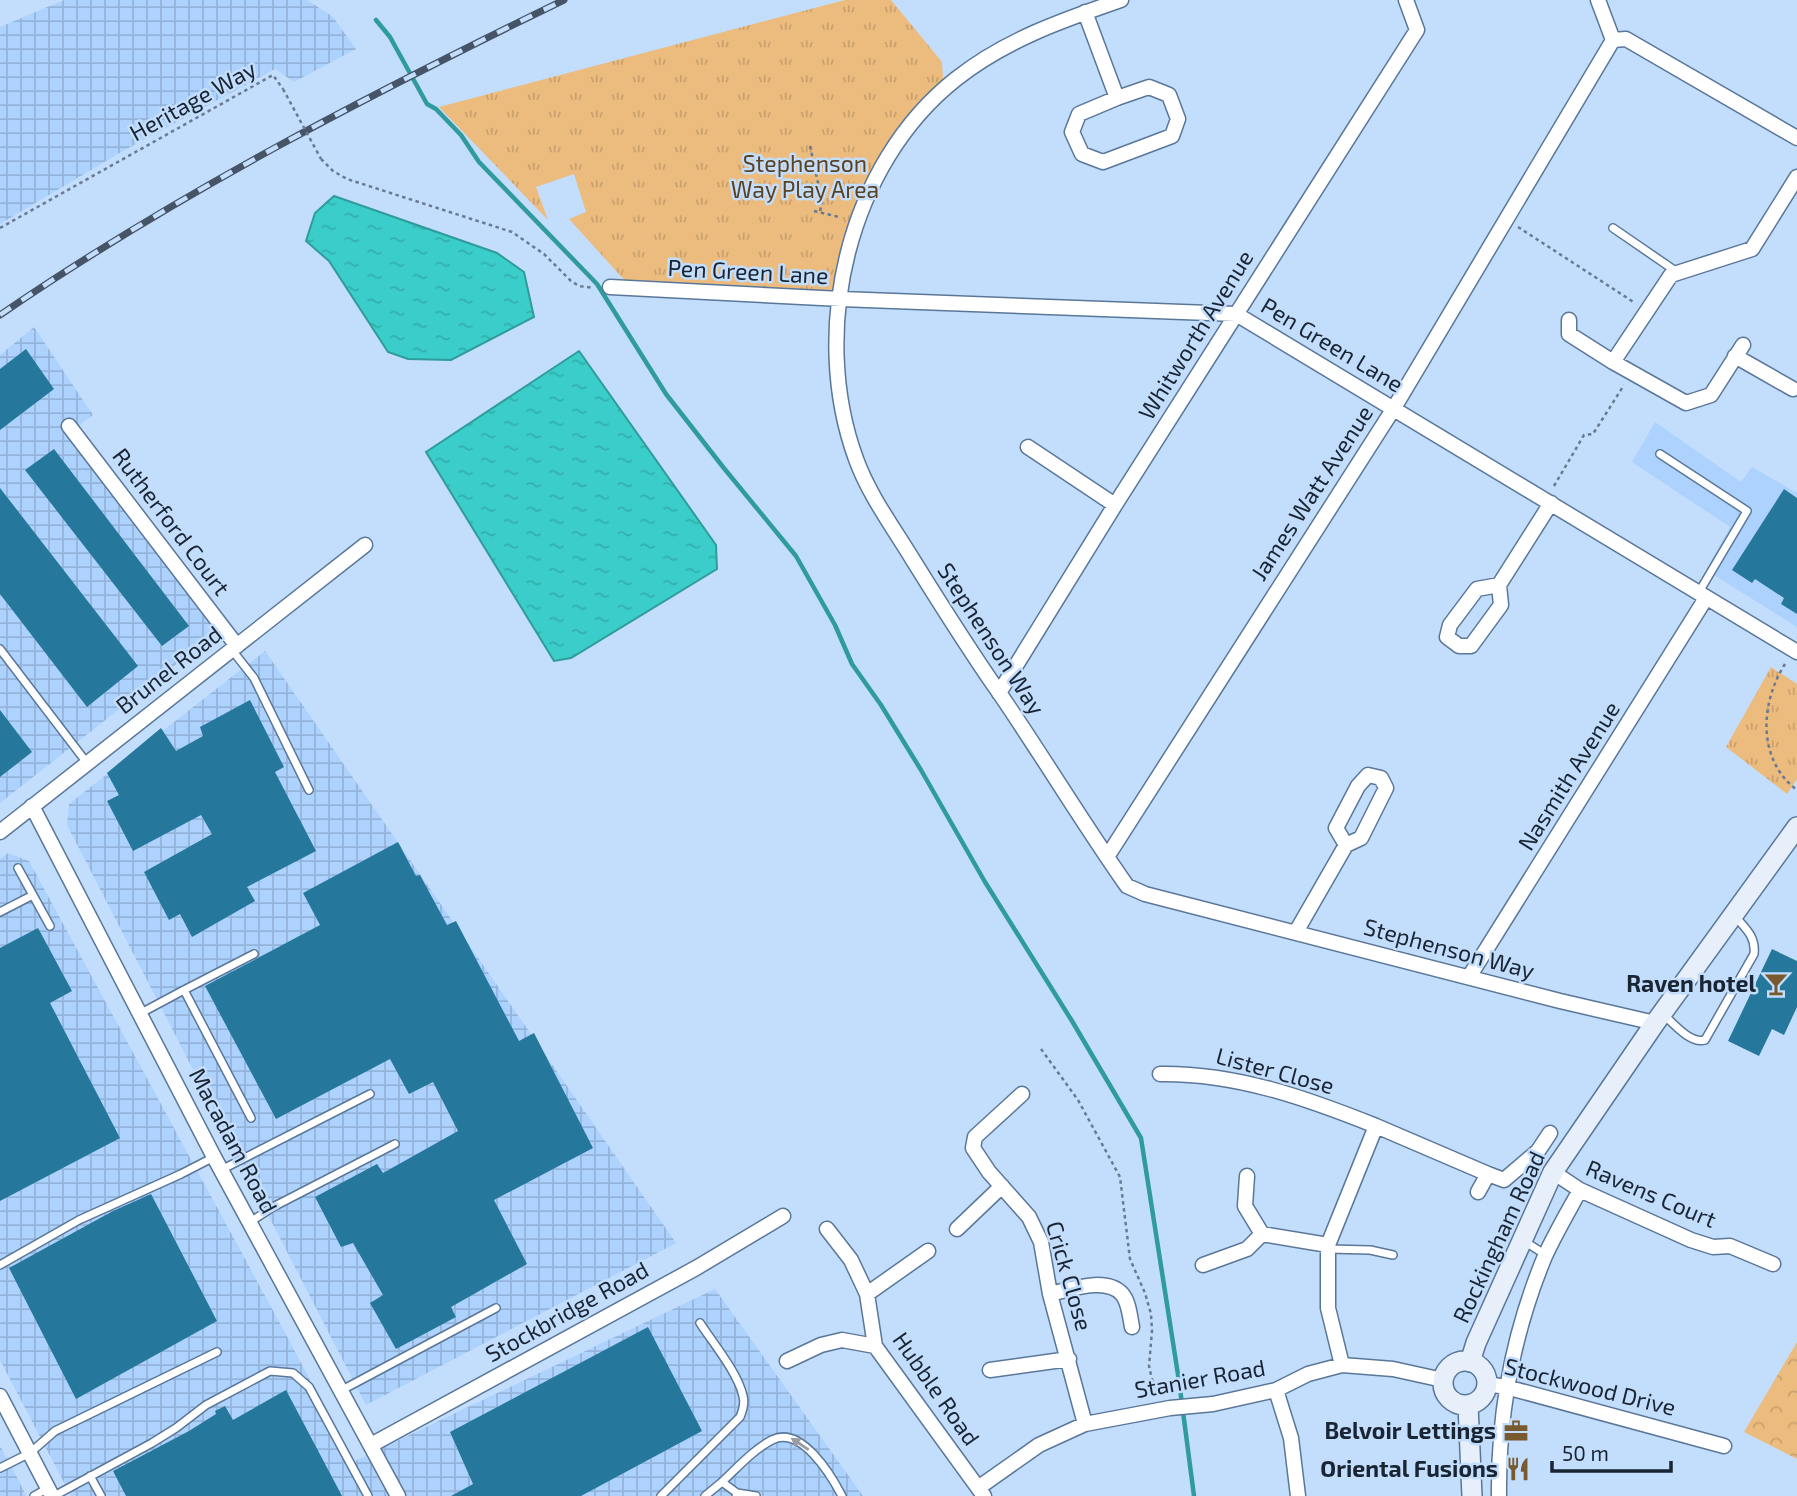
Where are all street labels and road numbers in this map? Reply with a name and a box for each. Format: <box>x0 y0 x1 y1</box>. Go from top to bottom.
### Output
street label: Heritage Way <box>124 54 261 146</box>
street label: Whitworth Avenue <box>1132 245 1259 424</box>
street label: Pen Green Lane <box>667 253 829 289</box>
street label: Pen Green Lane <box>1256 291 1409 398</box>
street label: James Watt Avenue <box>1244 400 1378 585</box>
street label: Rutherford Court <box>107 442 236 601</box>
street label: Stephenson Way <box>932 557 1051 720</box>
street label: Brunel Road <box>110 619 227 719</box>
street label: Nasmith Avenue <box>1511 696 1625 855</box>
street label: Stephenson Way <box>1361 912 1538 984</box>
street label: Lister Close <box>1213 1041 1337 1099</box>
street label: Macadam Road <box>184 1063 284 1218</box>
street label: Rockingham Road <box>1446 1146 1550 1327</box>
street label: Ravens Court <box>1582 1153 1721 1233</box>
street label: Crick Close <box>1041 1218 1099 1334</box>
street label: Stockbridge Road <box>480 1255 653 1367</box>
street label: Hubble Road <box>887 1326 986 1451</box>
street label: Stockwood Drive <box>1502 1351 1679 1421</box>
street label: Stanier Road <box>1132 1353 1267 1403</box>

